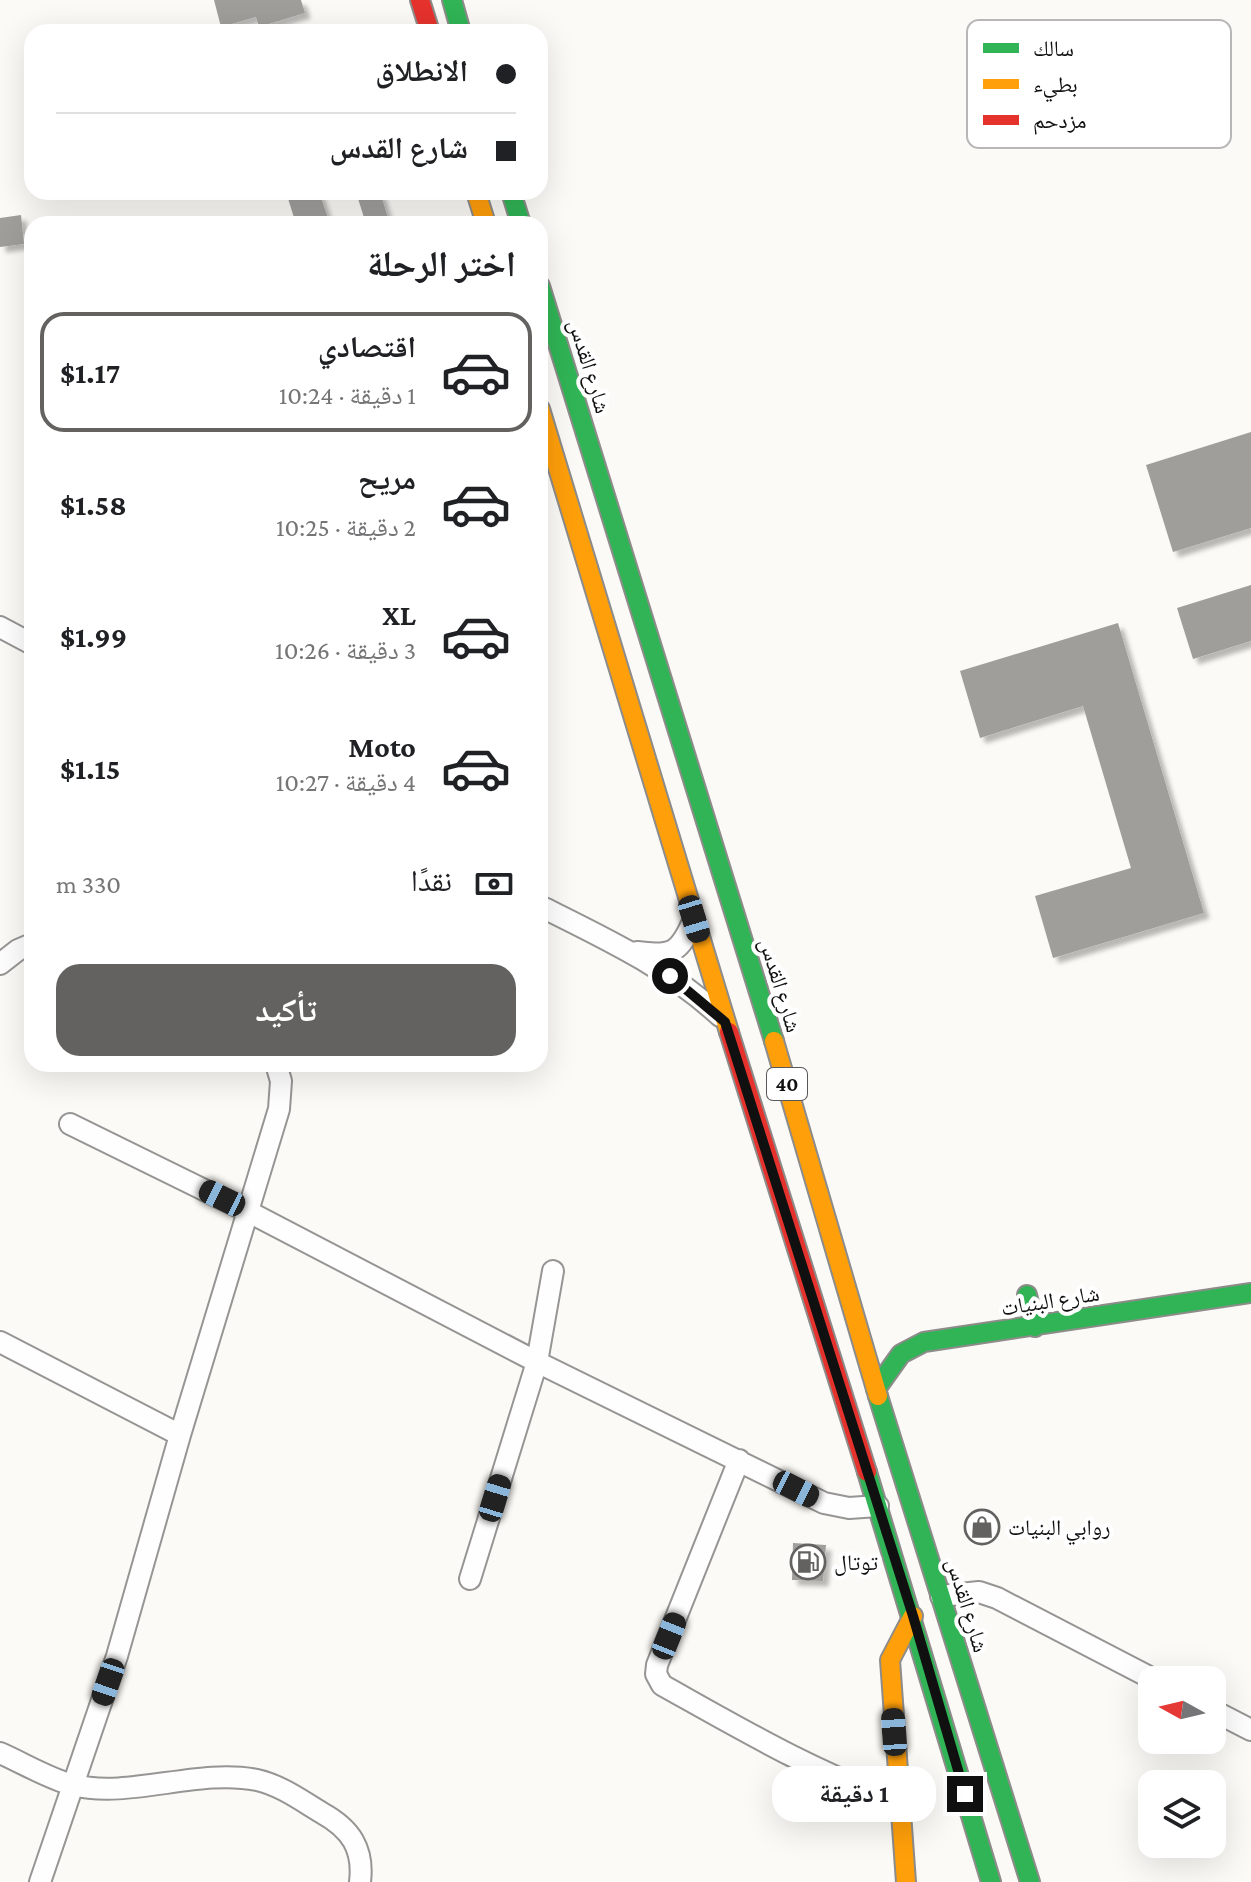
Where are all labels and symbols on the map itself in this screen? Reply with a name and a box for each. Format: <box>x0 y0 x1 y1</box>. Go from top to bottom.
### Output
legend <box>967 20 1231 148</box>
text: سالك <box>1033 36 1074 61</box>
text: بطيء <box>1033 72 1078 102</box>
text: مزدحم <box>1033 108 1087 135</box>
street label: شارع القدس <box>562 316 616 417</box>
car <box>676 893 712 945</box>
street label: شارع القدس <box>753 935 807 1036</box>
route start <box>652 958 688 994</box>
road number: 40 <box>767 1068 807 1100</box>
car <box>195 1177 249 1219</box>
street label: شارع البنيات <box>999 1280 1101 1322</box>
car <box>769 1467 823 1511</box>
car <box>477 1472 513 1524</box>
shop icon: روابي البنيات <box>963 1508 1001 1546</box>
place label: روابي البنيات <box>1008 1515 1111 1545</box>
fuel station icon: توتال <box>789 1543 827 1581</box>
place label: توتال <box>834 1550 879 1576</box>
street label: شارع القدس <box>940 1555 994 1656</box>
car <box>649 1609 689 1663</box>
car <box>89 1655 127 1709</box>
north arrow <box>1138 1666 1226 1754</box>
car <box>880 1707 908 1757</box>
callout: 1 دقيقة <box>773 1766 937 1822</box>
route end <box>947 1776 983 1812</box>

